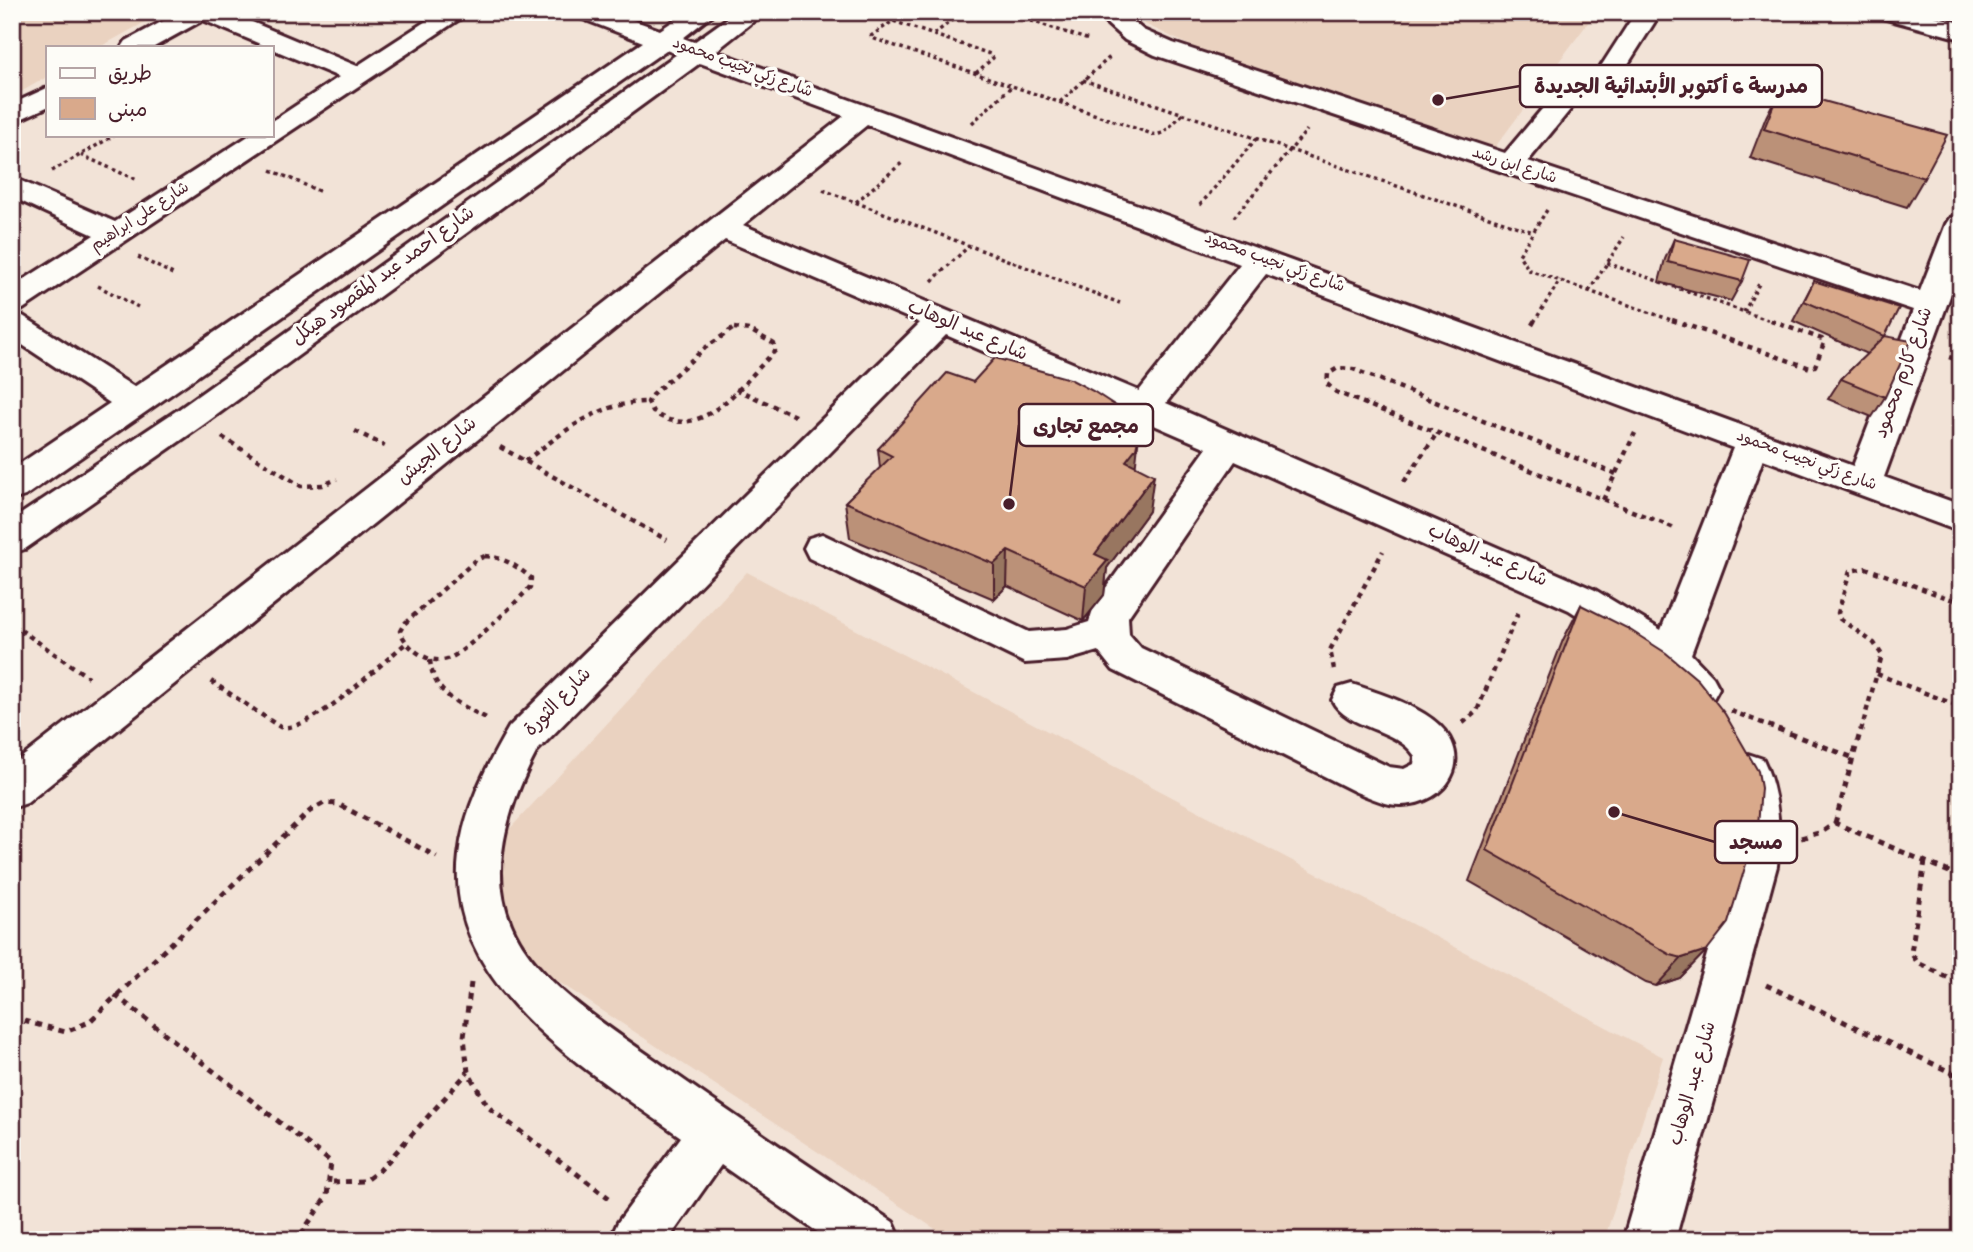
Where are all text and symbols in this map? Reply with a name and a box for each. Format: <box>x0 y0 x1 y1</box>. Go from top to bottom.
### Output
street label: شارع زكي نجيب محمود <box>669 35 815 105</box>
legend <box>46 46 273 136</box>
text: طريق <box>108 64 152 89</box>
callout: مدرسة 6 أكتوبر الأبتدائية الجديدة <box>1520 65 1822 107</box>
text: مدرسة 6 أكتوبر الأبتدائية الجديدة <box>1534 72 1808 102</box>
text: مبنى <box>108 100 147 125</box>
street label: شارع ابن رشد <box>1469 144 1559 190</box>
street label: شارع على ابراهيم <box>88 179 194 257</box>
street label: شارع احمد عبد المقصود هيكل <box>288 203 480 351</box>
street label: شارع زكي نجيب محمود <box>1201 230 1347 300</box>
street label: شارع عبد الوهاب <box>903 296 1031 368</box>
street label: شارع كارم محمود <box>1871 304 1939 442</box>
callout: مجمع تجارى <box>1019 404 1153 446</box>
street label: شارع الجيش <box>394 413 482 491</box>
text: مجمع تجارى <box>1033 417 1139 442</box>
street label: شارع زكي نجيب محمود <box>1733 428 1879 498</box>
street label: شارع عبد الوهاب <box>1424 520 1550 594</box>
street label: شارع الثورة <box>520 664 598 742</box>
callout: مسجد <box>1715 821 1797 863</box>
text: مسجد <box>1729 833 1783 858</box>
street label: شارع عبد الوهاب <box>1665 1019 1723 1149</box>

